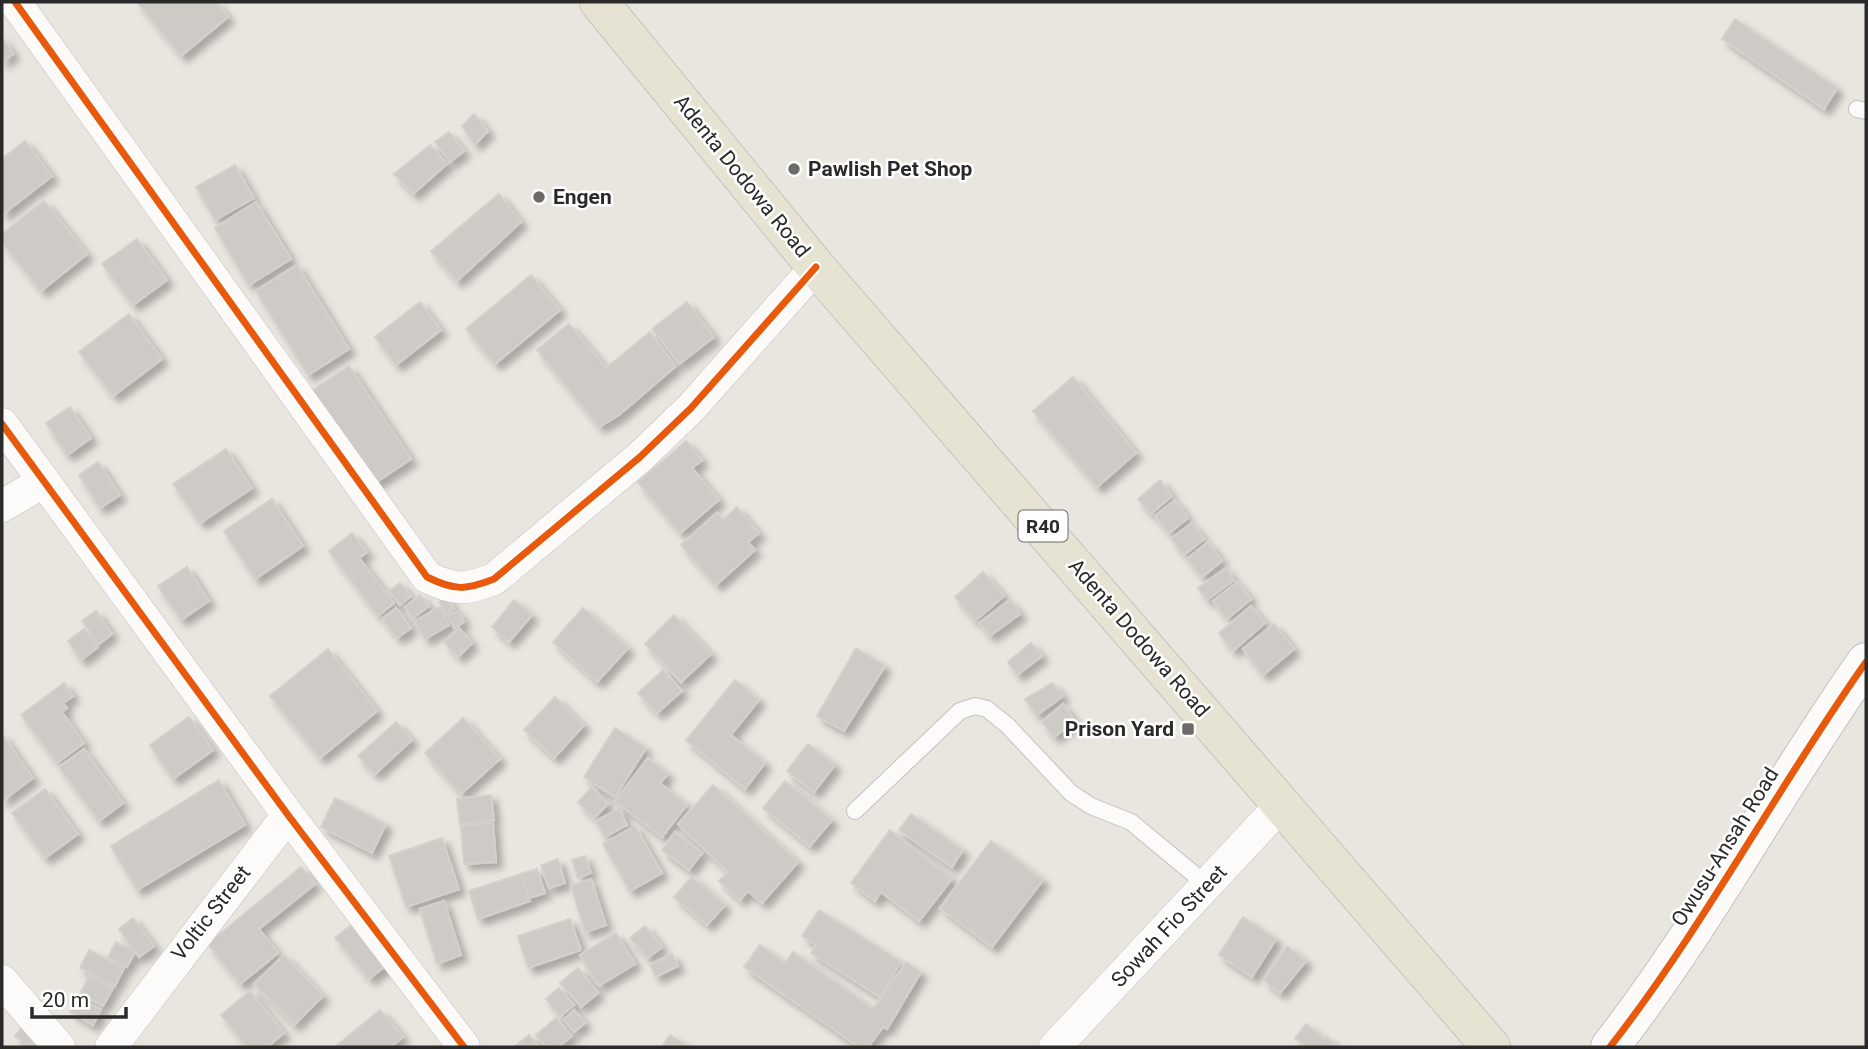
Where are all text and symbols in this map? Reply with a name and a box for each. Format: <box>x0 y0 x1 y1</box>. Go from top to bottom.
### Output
street label: Adenta Dodowa Road <box>669 90 815 262</box>
place label: Pawlish Pet Shop <box>808 157 973 181</box>
marker: Pawlish Pet Shop <box>786 161 802 177</box>
place label: Engen <box>553 185 612 209</box>
marker: Engen <box>531 189 547 205</box>
road number: R40 <box>1018 510 1068 541</box>
street label: Adenta Dodowa Road <box>1064 554 1214 722</box>
place label: Prison Yard <box>1065 717 1174 741</box>
marker: Prison Yard <box>1180 721 1196 737</box>
street label: Owusu-Ansah Road <box>1666 763 1784 931</box>
street label: Sowah Fio Street <box>1106 860 1232 992</box>
street label: Voltic Street <box>167 861 255 965</box>
scale bar <box>32 976 126 1020</box>
text: 20 m <box>42 988 89 1012</box>

